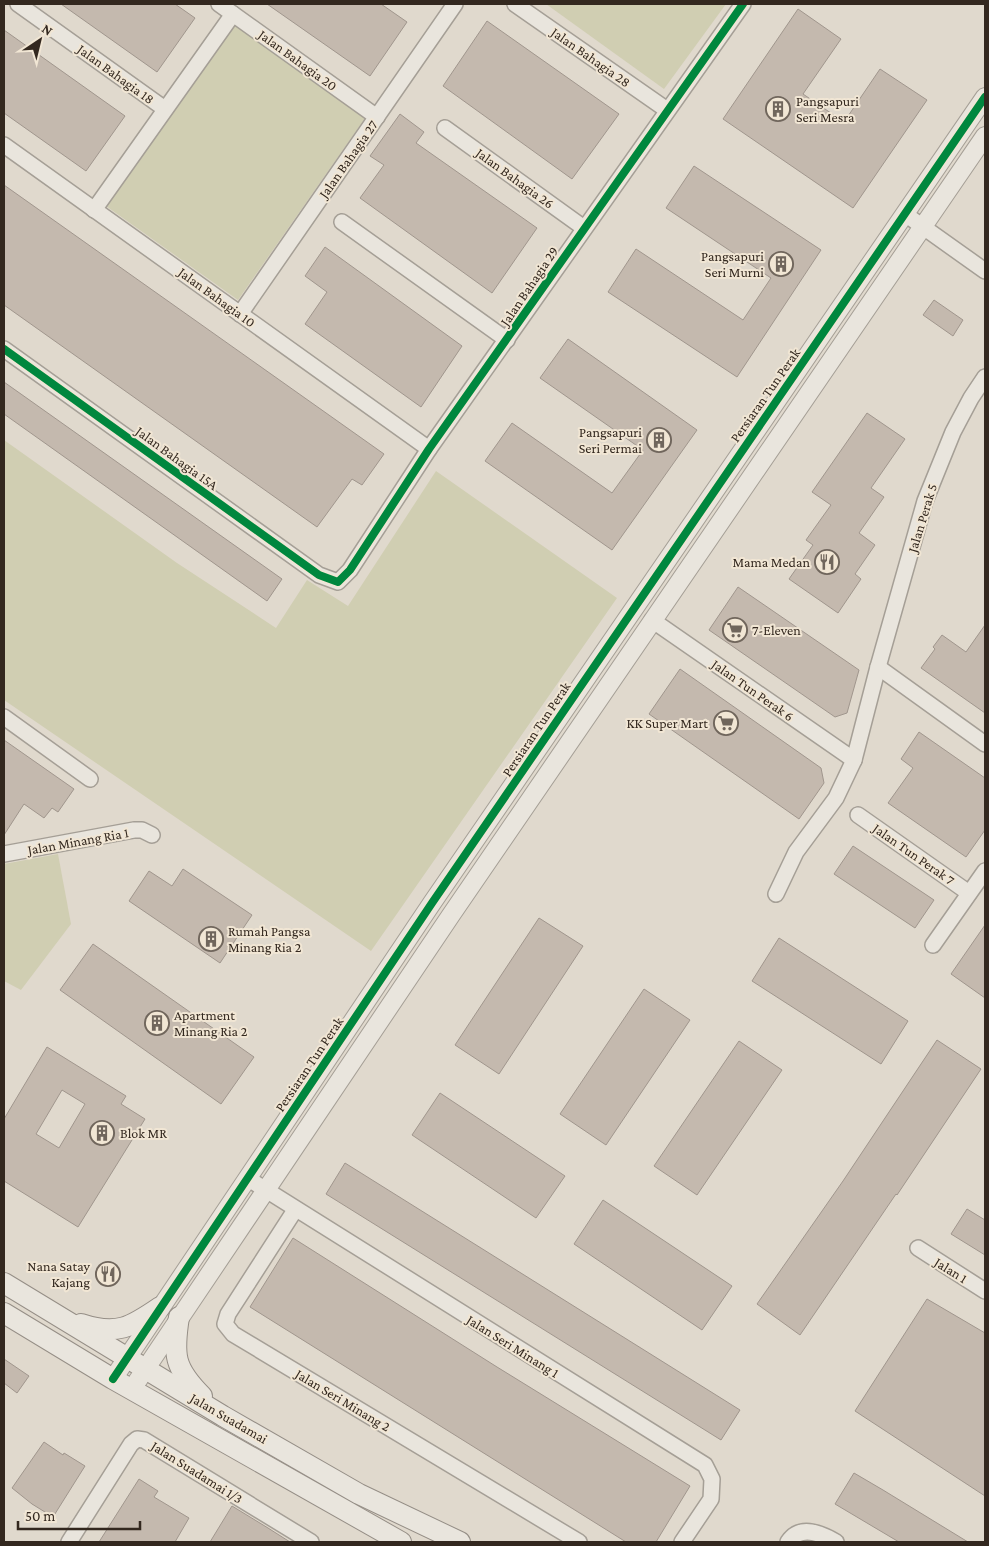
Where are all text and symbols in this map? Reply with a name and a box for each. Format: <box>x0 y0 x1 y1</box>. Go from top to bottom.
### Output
north arrow <box>15 15 65 65</box>
text: N <box>39 20 56 39</box>
street label: Jalan Bahagia 28 <box>547 23 634 90</box>
street label: Jalan Bahagia 20 <box>254 25 340 94</box>
street label: Jalan Bahagia 18 <box>73 40 157 107</box>
place label: Pangsapuri Seri Mesra <box>796 93 859 125</box>
building icon: Pangsapuri Seri Mesra <box>765 96 791 122</box>
street label: Jalan Bahagia 27 <box>314 116 381 203</box>
street label: Jalan Bahagia 26 <box>471 143 557 212</box>
street label: Jalan Bahagia 29 <box>495 243 561 330</box>
place label: Pangsapuri Seri Murni <box>701 248 764 280</box>
building icon: Pangsapuri Seri Murni <box>768 251 794 277</box>
street label: Jalan Bahagia 10 <box>174 263 259 330</box>
street label: Persiaran Tun Perak <box>727 345 803 445</box>
street label: Jalan Bahagia 15A <box>131 422 221 493</box>
place label: Pangsapuri Seri Permai <box>579 424 642 456</box>
building icon: Pangsapuri Seri Permai <box>646 427 672 453</box>
street label: Jalan Perak 5 <box>903 482 940 556</box>
restaurant icon: Mama Medan <box>814 549 840 575</box>
place label: Mama Medan <box>732 554 810 570</box>
supermarket icon: 7-Eleven <box>722 617 748 643</box>
place label: 7-Eleven <box>752 622 801 638</box>
street label: Jalan Tun Perak 6 <box>707 655 797 724</box>
street label: Persiaran Tun Perak <box>498 678 574 779</box>
supermarket icon: KK Super Mart <box>713 710 739 736</box>
place label: KK Super Mart <box>627 715 708 731</box>
street label: Jalan Tun Perak 7 <box>868 819 958 888</box>
street label: Jalan Minang Ria 1 <box>24 824 130 858</box>
place label: Rumah Pangsa Minang Ria 2 <box>228 923 311 955</box>
building icon: Rumah Pangsa Minang Ria 2 <box>198 926 224 952</box>
place label: Apartment Minang Ria 2 <box>174 1007 248 1039</box>
building icon: Apartment Minang Ria 2 <box>144 1010 170 1036</box>
street label: Persiaran Tun Perak <box>271 1013 347 1114</box>
building icon: Blok MR <box>89 1120 115 1146</box>
place label: Blok MR <box>120 1125 167 1141</box>
street label: Jalan 1 <box>930 1253 971 1286</box>
place label: Nana Satay Kajang <box>27 1258 91 1291</box>
restaurant icon: Nana Satay Kajang <box>95 1261 121 1287</box>
street label: Jalan Seri Minang 1 <box>462 1310 562 1381</box>
street label: Jalan Seri Minang 2 <box>291 1364 394 1435</box>
street label: Jalan Suadamai <box>186 1388 271 1447</box>
street label: Jalan Suadamai 1/3 <box>147 1436 246 1507</box>
scale bar <box>18 1498 140 1530</box>
text: 50 m <box>25 1508 55 1524</box>

